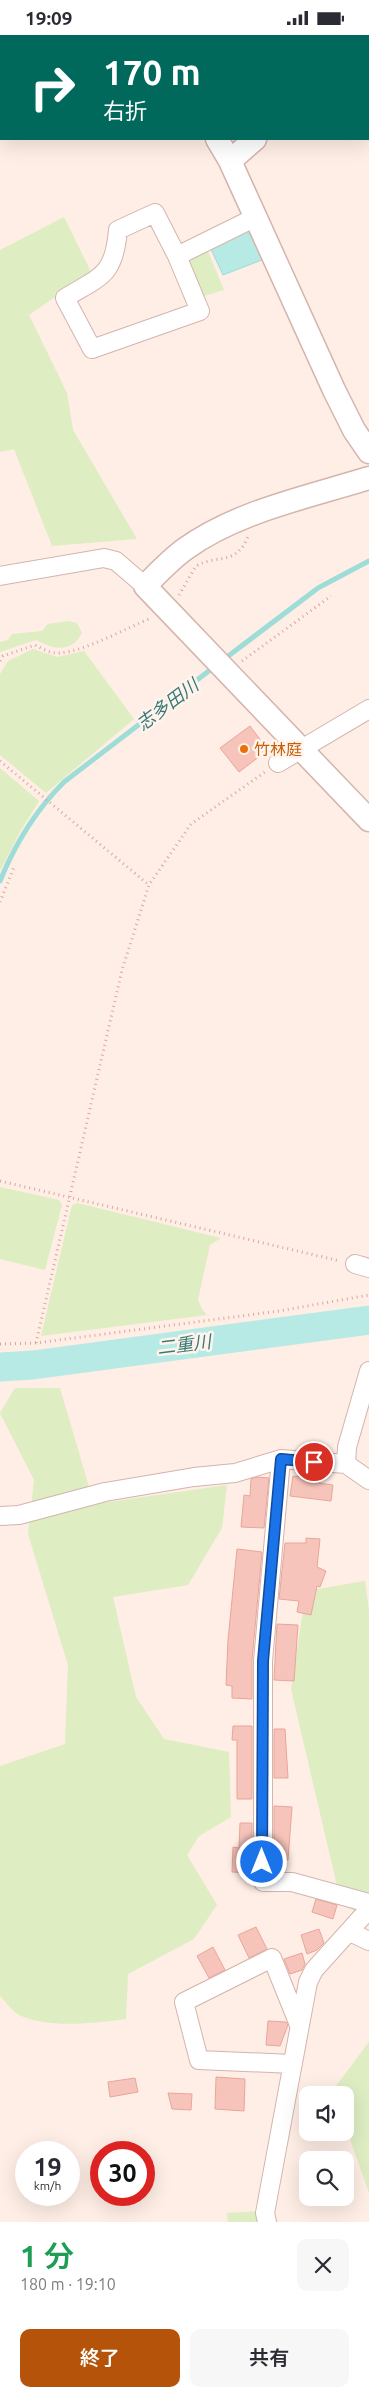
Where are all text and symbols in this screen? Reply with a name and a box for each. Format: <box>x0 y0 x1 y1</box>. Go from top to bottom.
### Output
text: 19:09 <box>25 7 73 29</box>
text: 170 m <box>103 52 201 92</box>
icon: right <box>20 55 85 120</box>
text: 右折 <box>103 98 147 123</box>
water label: 志多田川 <box>132 673 203 734</box>
place label: 竹林庭 <box>254 740 302 758</box>
marker: 竹林庭 <box>238 743 250 755</box>
water label: 二重川 <box>156 1331 214 1357</box>
pin <box>293 1441 335 1483</box>
icon: arrive <box>300 1448 328 1476</box>
position arrow <box>235 1835 287 1887</box>
map controls <box>299 2086 354 2206</box>
button: sound <box>299 2086 354 2141</box>
speed limit sign: 30 <box>90 2141 155 2206</box>
button: search <box>299 2151 354 2206</box>
text: 19 <box>33 2153 62 2181</box>
text: km/h <box>34 2179 61 2192</box>
text: 1 分 <box>20 2239 74 2273</box>
button: close <box>297 2239 349 2291</box>
text: 180 m · 19:10 <box>20 2275 116 2293</box>
button: 終了 <box>20 2329 180 2387</box>
button: 共有 <box>190 2329 349 2387</box>

